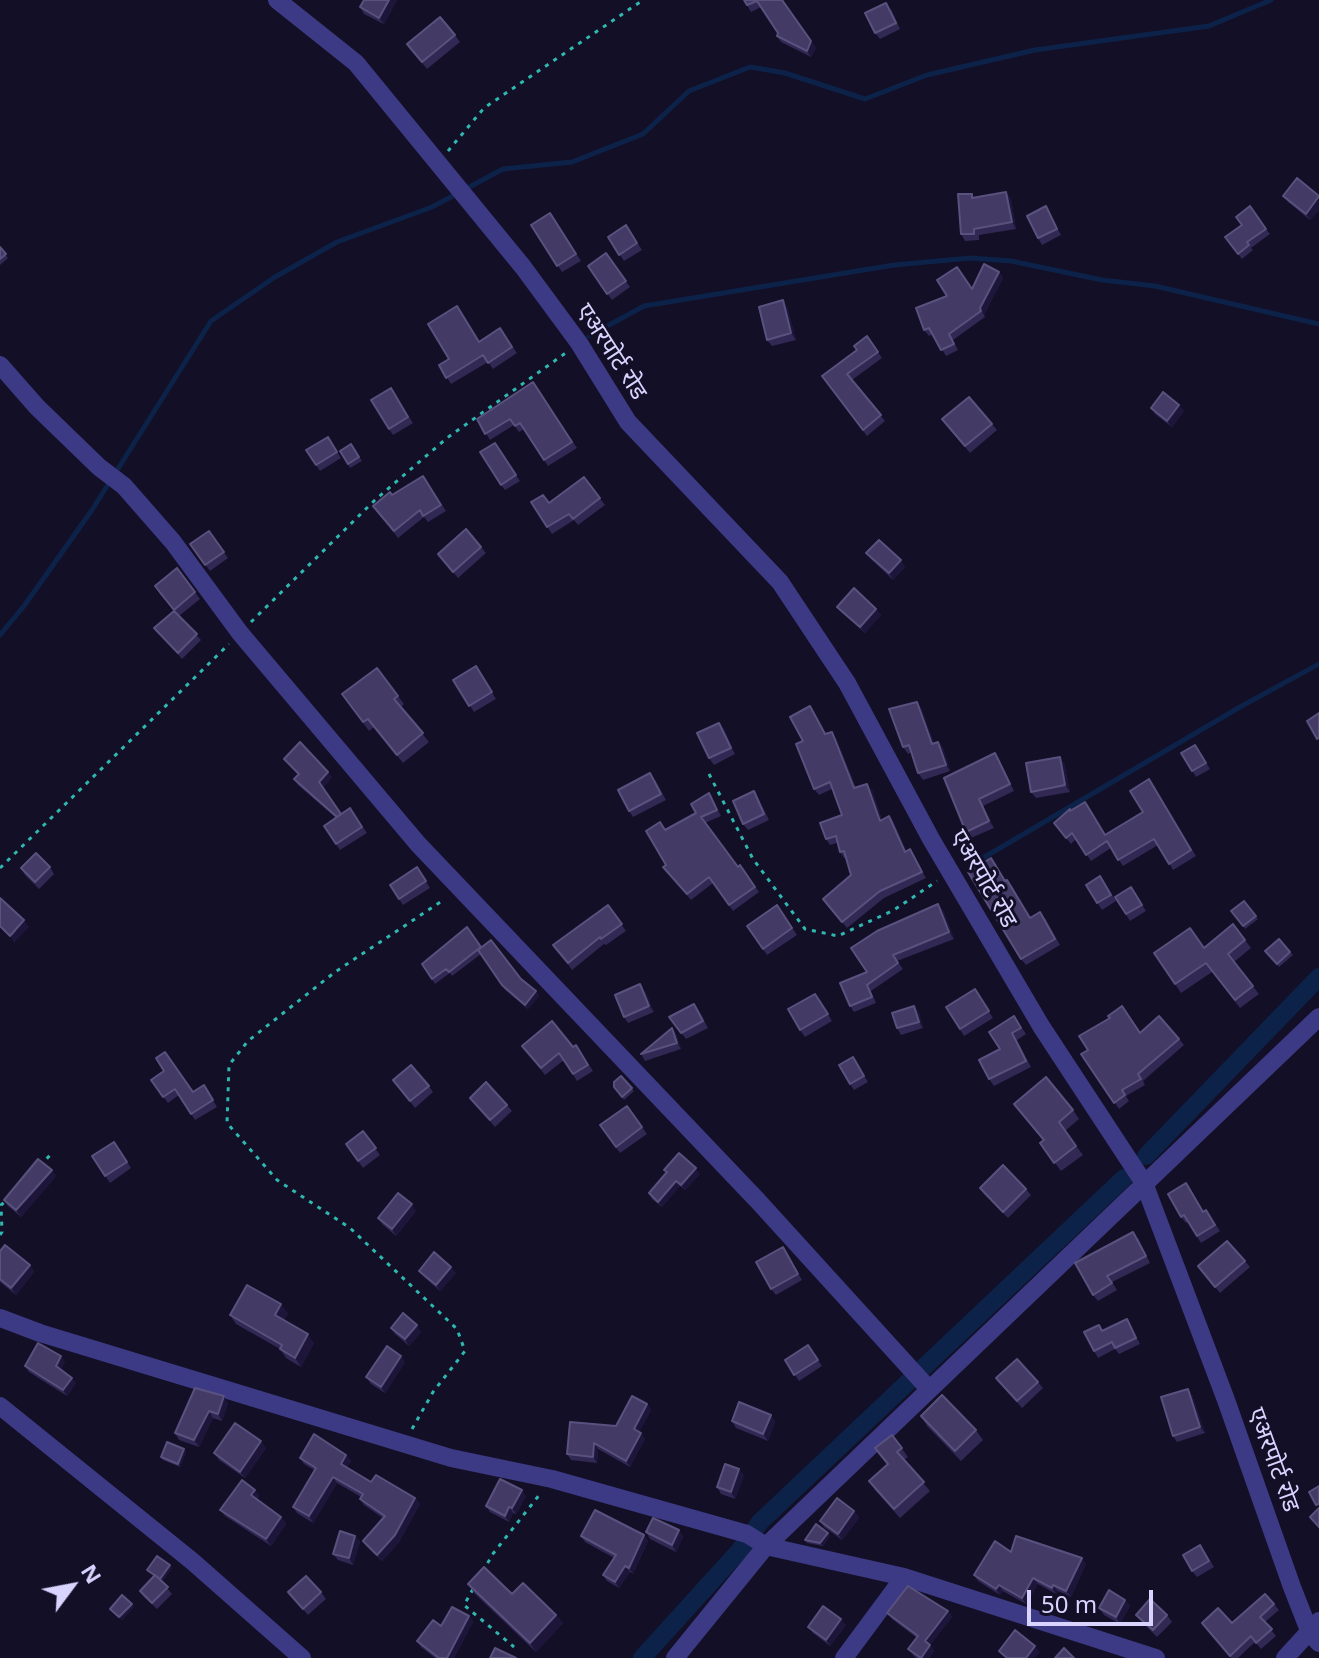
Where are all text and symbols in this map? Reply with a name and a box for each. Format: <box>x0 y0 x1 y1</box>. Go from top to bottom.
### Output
street label: एअरपोर्ट रोड <box>569 299 653 405</box>
street label: एअरपोर्ट रोड <box>943 825 1023 933</box>
street label: एअरपोर्ट रोड <box>1241 1404 1305 1516</box>
north arrow <box>32 1546 112 1626</box>
text: N <box>75 1558 110 1589</box>
scale bar <box>1031 1574 1157 1624</box>
text: 50 m <box>1041 1587 1097 1620</box>

